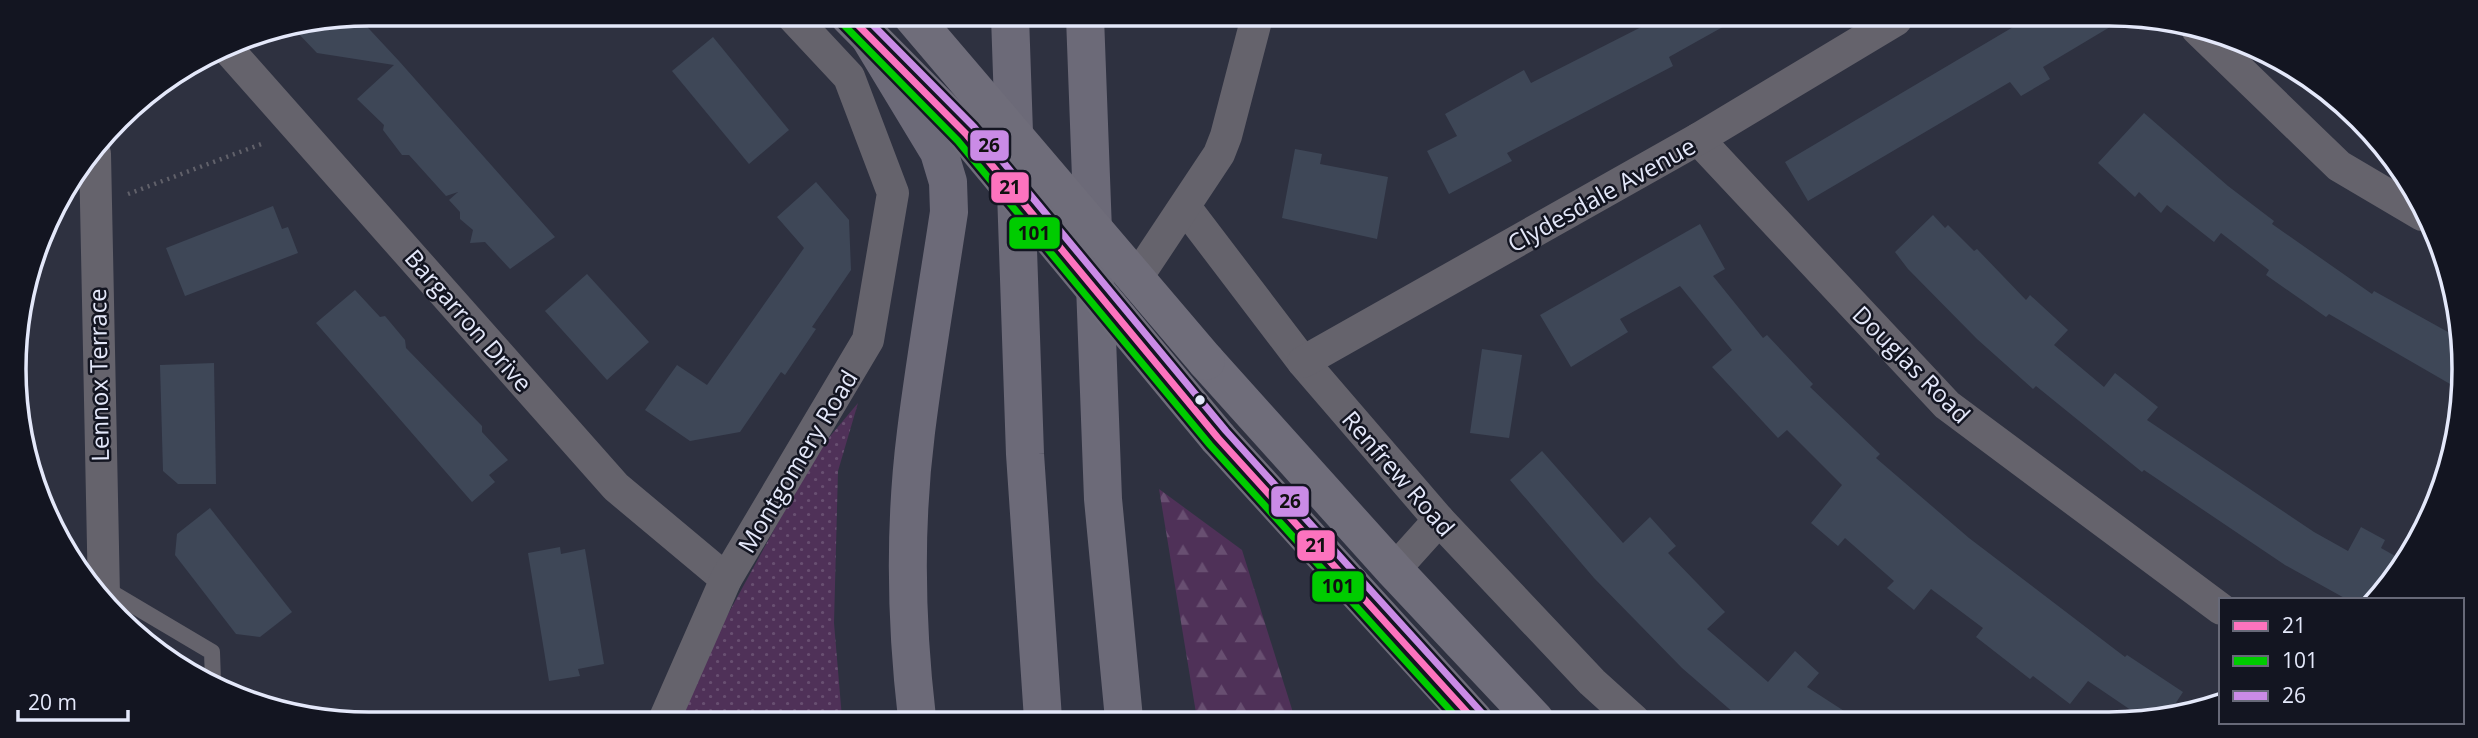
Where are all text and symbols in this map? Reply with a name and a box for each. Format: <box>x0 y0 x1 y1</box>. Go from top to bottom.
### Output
line badge: 26 <box>969 129 1010 162</box>
street label: Clydesdale Avenue <box>1501 129 1701 259</box>
text: 26 <box>978 132 1000 158</box>
line badge: 21 <box>990 171 1030 204</box>
text: 21 <box>999 174 1021 200</box>
line badge: 101 <box>1008 216 1061 250</box>
text: 101 <box>1018 220 1050 246</box>
street label: Bargarron Drive <box>398 242 540 398</box>
street label: Lennox Terrace <box>80 288 116 462</box>
street label: Douglas Road <box>1846 298 1978 430</box>
street label: Montgomery Road <box>729 363 865 559</box>
unlabelled marker <box>1193 393 1207 407</box>
street label: Renfrew Road <box>1335 403 1463 543</box>
line badge: 26 <box>1270 485 1310 518</box>
text: 26 <box>1279 488 1301 514</box>
line badge: 21 <box>1296 529 1336 562</box>
text: 21 <box>1305 532 1327 558</box>
line badge: 101 <box>1311 570 1365 603</box>
text: 101 <box>1322 573 1354 599</box>
legend <box>2219 598 2464 724</box>
text: 21 <box>2282 611 2306 639</box>
text: 101 <box>2282 646 2318 674</box>
scale bar <box>18 678 128 722</box>
text: 26 <box>2282 681 2306 709</box>
text: 20 m <box>28 688 77 716</box>

